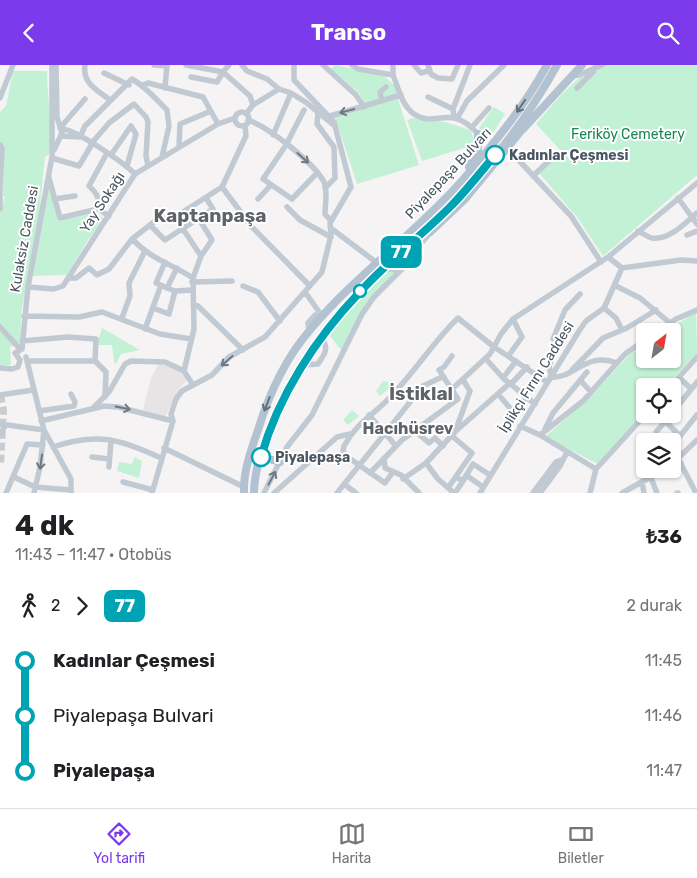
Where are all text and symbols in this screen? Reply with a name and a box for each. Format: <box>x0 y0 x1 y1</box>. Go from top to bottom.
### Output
icon: back <box>15 19 43 47</box>
text: Transo <box>311 19 386 46</box>
icon: search <box>654 19 682 47</box>
one-way arrow <box>516 99 526 113</box>
one-way arrow <box>340 107 356 116</box>
street label: Piyalepaşa Bulvarı <box>402 124 495 222</box>
park label: Feriköy Cemetery <box>571 126 685 143</box>
marker: Kadınlar Çeşmesi <box>485 145 505 165</box>
place label: Kadınlar Çeşmesi <box>509 147 628 164</box>
one-way arrow <box>296 152 309 163</box>
street label: Yay Sokağı <box>76 169 128 236</box>
street label: Kulaksiz Caddesi <box>7 184 42 294</box>
district label: Kaptanpaşa <box>154 204 266 227</box>
line badge: 77 <box>378 236 424 268</box>
text: 77 <box>391 241 411 263</box>
unlabelled marker <box>353 284 367 298</box>
street label: İplikçi Fırını Caddesi <box>495 318 578 436</box>
north arrow <box>636 323 681 367</box>
map controls <box>636 323 681 478</box>
one-way arrow <box>221 355 234 366</box>
button: locate <box>636 378 681 423</box>
district label: İstiklal <box>389 382 453 405</box>
one-way arrow <box>261 396 271 411</box>
one-way arrow <box>115 404 131 414</box>
district label: Hacıhüsrev <box>363 419 454 438</box>
button: layers <box>636 433 681 478</box>
marker: Piyalepaşa <box>251 447 271 467</box>
place label: Piyalepaşa <box>275 449 350 466</box>
one-way arrow <box>35 453 45 469</box>
one-way arrow <box>267 470 277 485</box>
text: 4 dk <box>15 509 74 542</box>
text: ₺36 <box>646 525 682 548</box>
text: 11:43 – 11:47 · Otobüs <box>15 545 172 564</box>
icon: walk <box>15 592 43 620</box>
icon: forward <box>68 592 96 620</box>
text: 77 <box>114 595 135 617</box>
text: 2 <box>51 596 60 615</box>
text: 2 durak <box>626 596 682 615</box>
text: Kadınlar Çeşmesi <box>53 649 215 672</box>
text: 11:45 <box>645 651 682 670</box>
text: Piyalepaşa Bulvari <box>53 704 214 727</box>
text: 11:46 <box>645 706 682 725</box>
text: Piyalepaşa <box>53 759 155 782</box>
text: 11:47 <box>646 761 682 780</box>
tab: Yol tarifi <box>93 820 145 867</box>
tab: Harita <box>332 820 371 867</box>
tab: Biletler <box>558 820 604 867</box>

